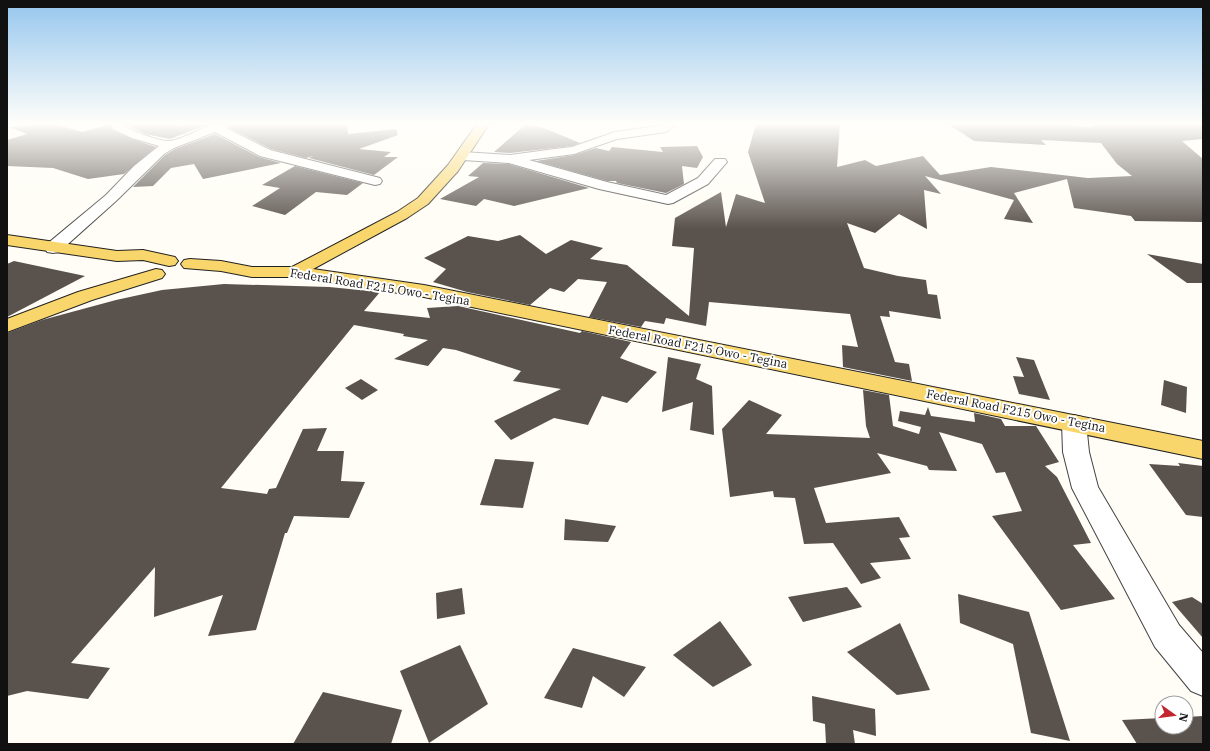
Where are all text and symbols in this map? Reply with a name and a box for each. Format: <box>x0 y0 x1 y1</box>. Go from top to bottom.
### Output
street label: Federal Road F215 Owo - Tegina <box>289 265 472 308</box>
street label: Federal Road F215 Owo - Tegina <box>607 322 789 371</box>
street label: Federal Road F215 Owo - Tegina <box>925 386 1107 435</box>
north arrow <box>1154 695 1194 735</box>
text: N <box>1176 712 1192 724</box>

